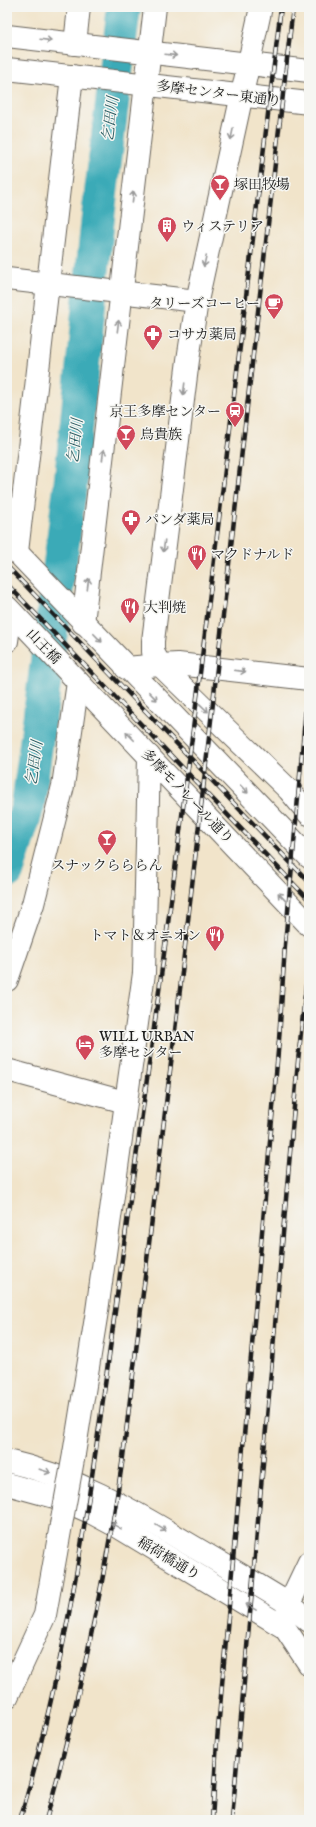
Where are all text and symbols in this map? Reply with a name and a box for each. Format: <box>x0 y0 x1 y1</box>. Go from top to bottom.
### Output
one-way arrow <box>39 37 52 44</box>
one-way arrow <box>164 51 177 59</box>
street label: 多摩センター東通り <box>156 77 282 111</box>
water label: 乞田川 <box>98 94 123 143</box>
one-way arrow <box>228 127 236 140</box>
bar icon: 塚田牧場 <box>209 173 231 201</box>
place label: 塚田牧場 <box>234 176 290 194</box>
one-way arrow <box>129 191 136 204</box>
building icon: ウィステリア <box>156 215 178 243</box>
place label: ウィステリア <box>181 218 264 236</box>
one-way arrow <box>201 254 209 267</box>
cafe icon: タリーズコーヒー <box>263 292 285 320</box>
place label: タリーズコーヒー <box>149 295 260 313</box>
one-way arrow <box>114 320 122 333</box>
pharmacy icon: コサカ薬局 <box>142 323 164 351</box>
place label: コサカ薬局 <box>167 326 237 344</box>
one-way arrow <box>180 382 188 395</box>
station icon: 京王多摩センター <box>224 400 246 428</box>
place label: 京王多摩センター <box>110 403 221 421</box>
water label: 乞田川 <box>64 416 88 464</box>
bar icon: 鳥貴族 <box>115 423 137 451</box>
place label: 鳥貴族 <box>140 426 182 444</box>
one-way arrow <box>99 449 107 462</box>
pharmacy icon: パンダ薬局 <box>120 508 142 536</box>
place label: パンダ薬局 <box>145 511 214 529</box>
one-way arrow <box>160 539 168 552</box>
restaurant icon: マクドナルド <box>186 543 208 571</box>
place label: マクドナルド <box>211 546 294 564</box>
one-way arrow <box>84 578 92 591</box>
restaurant icon: 大判焼 <box>119 596 141 624</box>
place label: 大判焼 <box>144 599 186 617</box>
street label: 山王橋 <box>22 625 64 668</box>
one-way arrow <box>93 633 103 643</box>
one-way arrow <box>233 668 246 675</box>
one-way arrow <box>149 691 158 701</box>
one-way arrow <box>199 703 209 713</box>
one-way arrow <box>125 731 135 741</box>
water label: 乞田川 <box>22 737 47 787</box>
street label: 多摩モノレール通り <box>137 745 237 848</box>
one-way arrow <box>239 784 249 794</box>
bar icon: スナックらららん <box>96 828 118 856</box>
place label: スナックらららん <box>51 857 163 875</box>
one-way arrow <box>278 892 287 902</box>
restaurant icon: トマト＆オニオン <box>204 924 226 952</box>
place label: トマト＆オニオン <box>90 927 201 945</box>
place label: WILL URBAN 多摩センター <box>99 1028 195 1062</box>
hotel icon: WILL URBAN 多摩センター <box>74 1033 96 1061</box>
one-way arrow <box>38 1468 51 1475</box>
one-way arrow <box>110 1522 122 1529</box>
one-way arrow <box>155 1524 167 1532</box>
street label: 稲荷橋通り <box>134 1533 203 1585</box>
one-way arrow <box>245 1603 257 1611</box>

